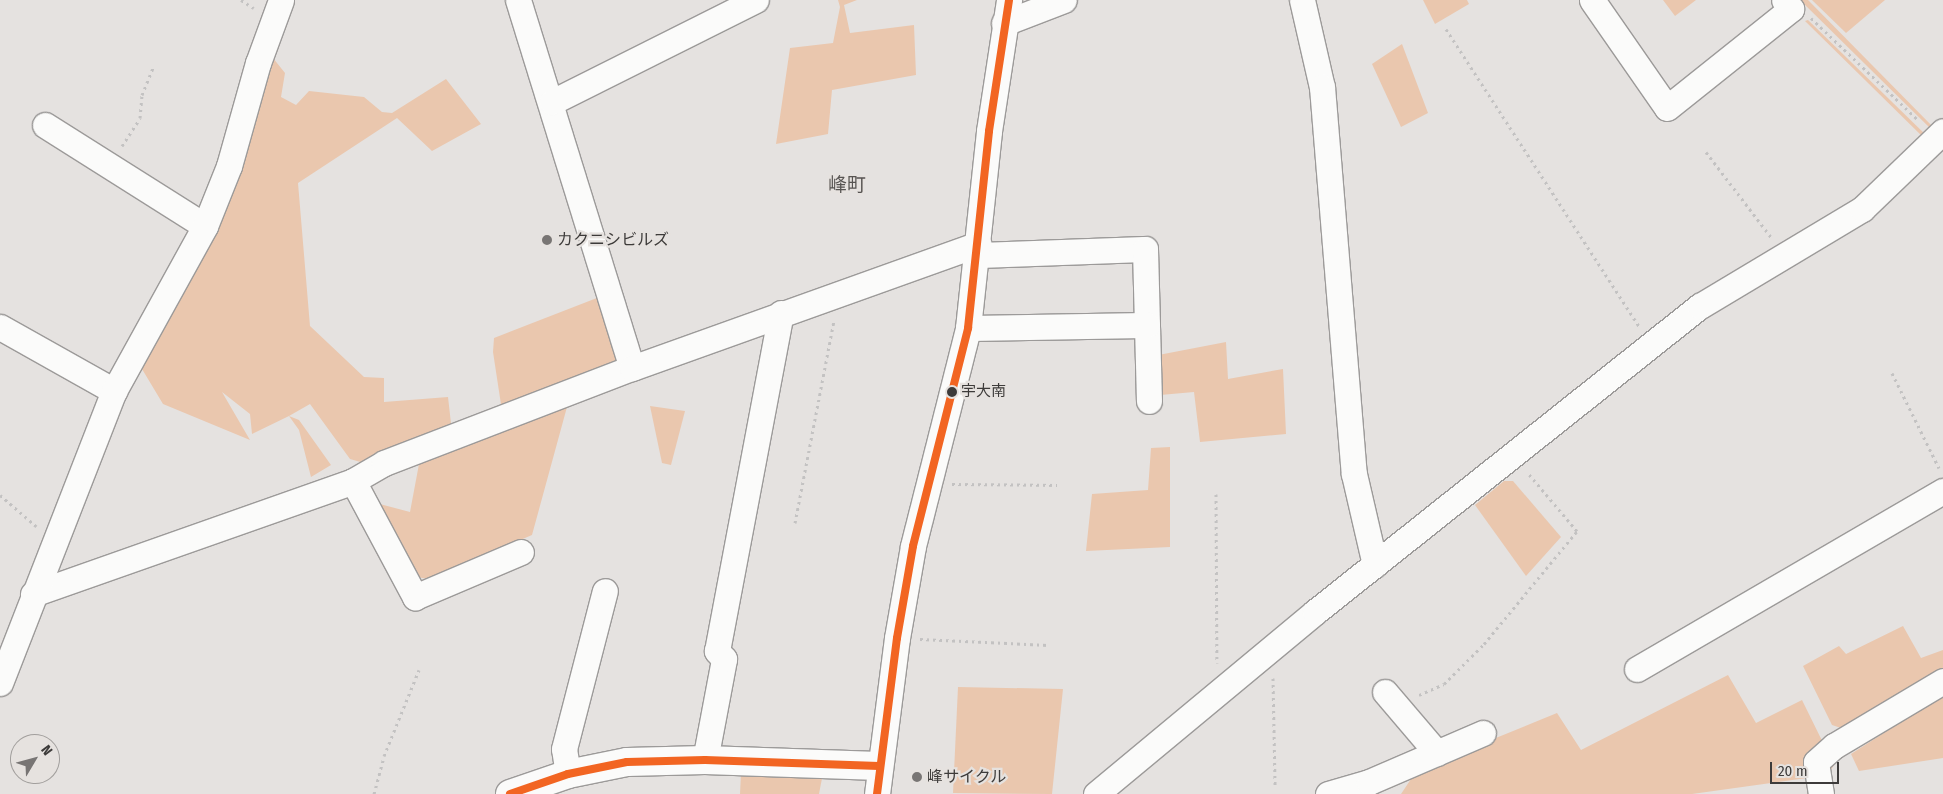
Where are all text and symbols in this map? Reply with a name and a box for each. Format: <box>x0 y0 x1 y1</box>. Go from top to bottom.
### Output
district label: 峰町 <box>828 174 866 196</box>
place label: カクニシビルズ <box>557 230 669 250</box>
marker: カクニシビルズ <box>541 234 553 246</box>
place label: 宇大南 <box>961 383 1006 401</box>
marker: 宇大南 <box>947 387 957 397</box>
north arrow <box>10 734 60 784</box>
text: N <box>37 742 56 759</box>
scale bar <box>1773 752 1842 784</box>
text: 20 m <box>1778 762 1808 780</box>
place label: 峰サイクル <box>927 767 1007 787</box>
marker: 峰サイクル <box>911 771 923 783</box>

